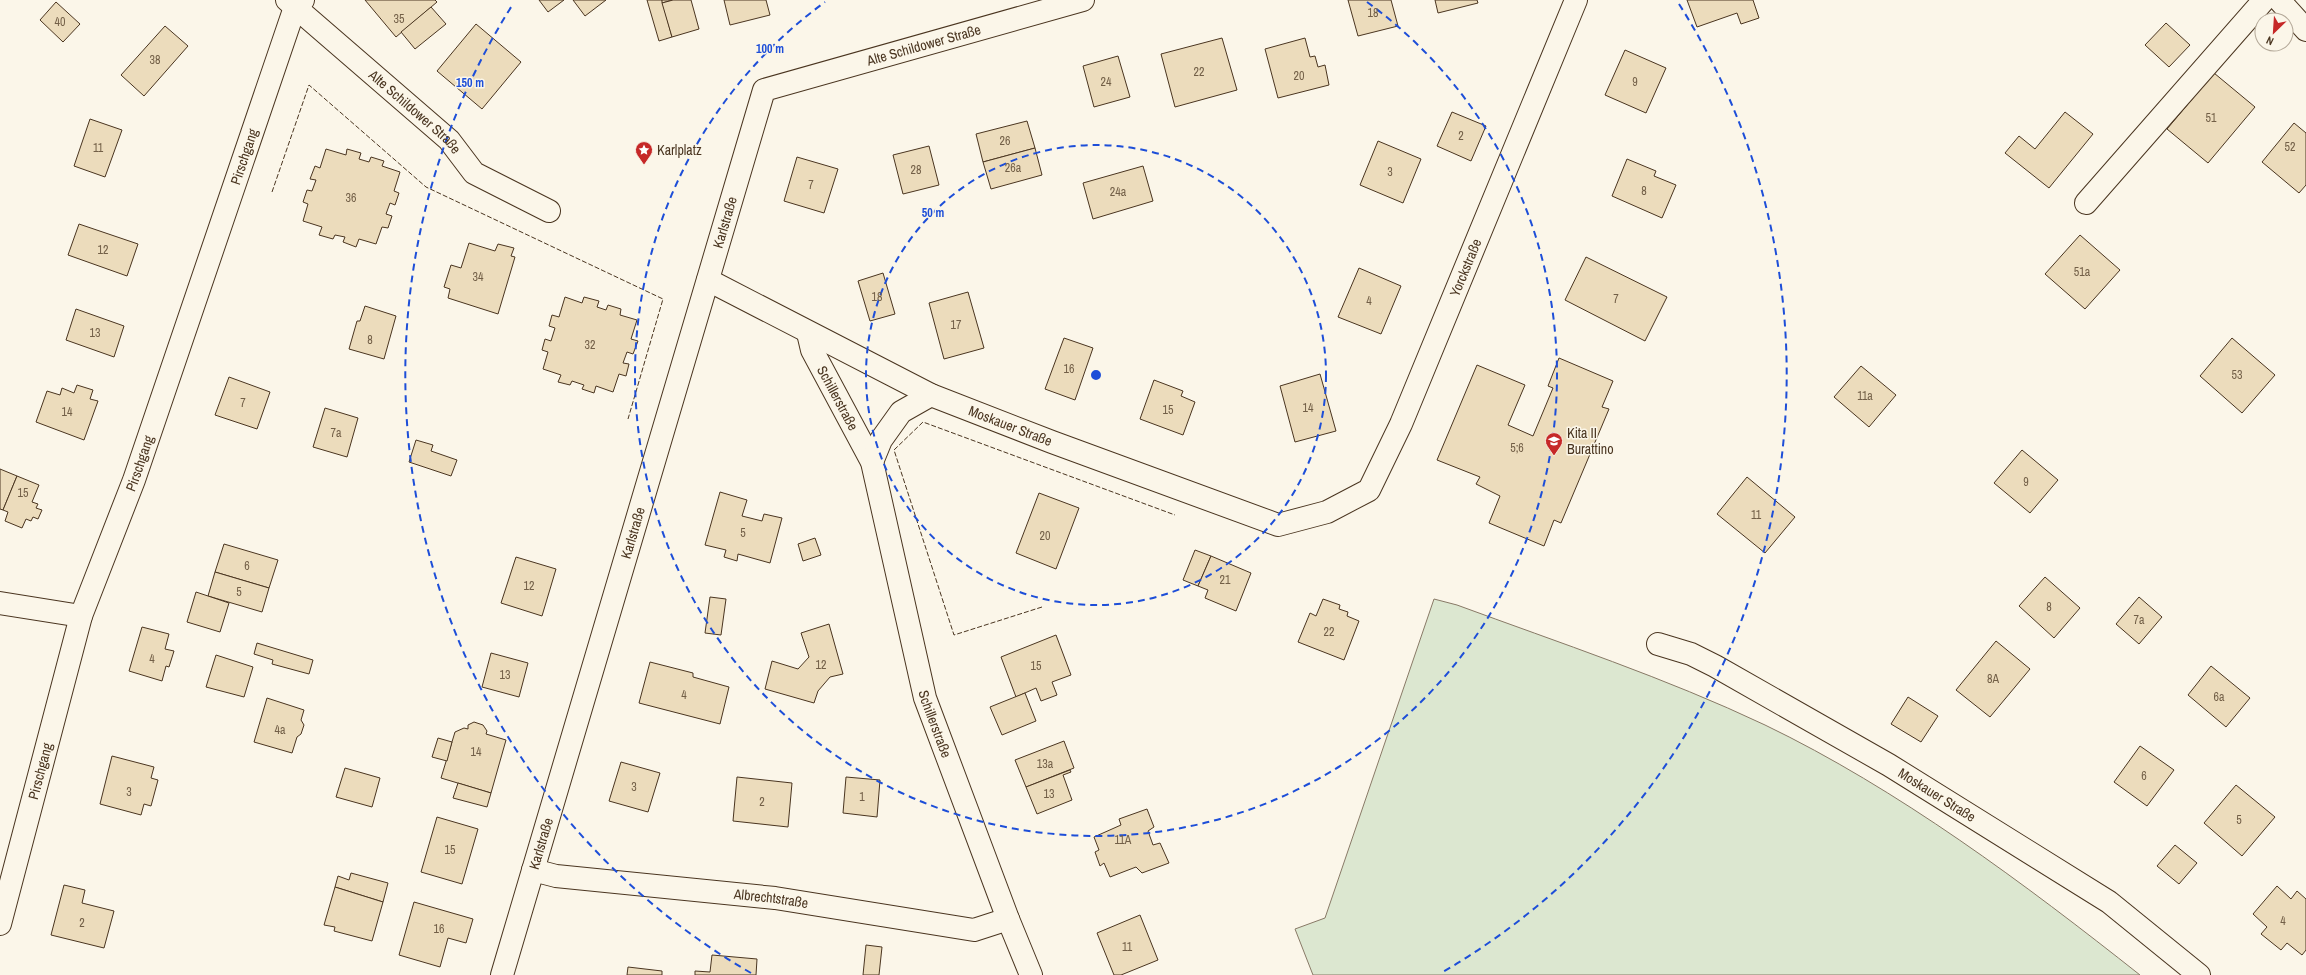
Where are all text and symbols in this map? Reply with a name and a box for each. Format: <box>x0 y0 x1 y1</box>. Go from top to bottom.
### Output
house number: 18 <box>1368 5 1378 21</box>
house number: 35 <box>394 11 405 27</box>
north arrow <box>2254 12 2294 52</box>
house number: 40 <box>55 14 65 30</box>
street label: Alte Schildower Straße <box>864 20 983 70</box>
text: N <box>2264 33 2276 49</box>
text: 100 m <box>756 41 784 57</box>
house number: 38 <box>150 52 160 68</box>
house number: 22 <box>1194 64 1204 80</box>
street label: Alte Schildower Straße <box>364 65 465 157</box>
house number: 20 <box>1294 68 1304 84</box>
house number: 24 <box>1101 74 1112 90</box>
house number: 9 <box>1632 74 1638 90</box>
text: 150 m <box>456 75 484 91</box>
house number: 51 <box>2206 110 2217 126</box>
street label: Pirschgang <box>226 126 262 187</box>
house number: 2 <box>1458 128 1464 144</box>
house number: 26 <box>1000 133 1010 149</box>
house number: 52 <box>2285 139 2295 155</box>
house number: 11 <box>93 140 104 156</box>
place icon: Karlplatz <box>634 140 654 165</box>
place label: Karlplatz <box>657 141 702 159</box>
house number: 26a <box>1005 160 1022 176</box>
house number: 28 <box>911 162 921 178</box>
house number: 3 <box>1387 164 1393 180</box>
house number: 7 <box>808 177 814 193</box>
house number: 8 <box>1641 183 1647 199</box>
house number: 24a <box>1110 184 1127 200</box>
house number: 36 <box>346 190 356 206</box>
street label: Karlstraße <box>709 194 741 250</box>
text: 50 m <box>922 205 944 221</box>
street label: Yorckstraße <box>1446 236 1485 299</box>
house number: 12 <box>98 242 108 258</box>
house number: 51a <box>2074 264 2091 280</box>
house number: 34 <box>473 269 484 285</box>
house number: 18 <box>872 289 882 305</box>
house number: 7 <box>1613 291 1619 307</box>
house number: 4 <box>1366 293 1372 309</box>
house number: 17 <box>951 317 962 333</box>
house number: 13 <box>90 325 100 341</box>
house number: 8 <box>367 332 373 348</box>
house number: 32 <box>585 337 595 353</box>
house number: 16 <box>1064 361 1074 377</box>
street label: Schillerstraße <box>813 363 862 434</box>
house number: 53 <box>2232 367 2242 383</box>
centre of rings <box>1089 368 1103 382</box>
house number: 11a <box>1857 388 1873 404</box>
house number: 7 <box>240 395 246 411</box>
house number: 14 <box>1303 400 1314 416</box>
street label: Moskauer Straße <box>966 401 1055 450</box>
house number: 15 <box>1163 402 1174 418</box>
house number: 14 <box>62 404 73 420</box>
place label: Kita II Burattino <box>1567 424 1614 458</box>
house number: 7a <box>331 425 342 441</box>
school or university icon: Kita II Burattino <box>1544 431 1564 456</box>
street label: Pirschgang <box>121 432 158 494</box>
house number: 5;6 <box>1510 440 1524 456</box>
house number: 9 <box>2023 474 2029 490</box>
house number: 15 <box>18 485 29 501</box>
street label: Karlstraße <box>617 505 649 561</box>
house number: 11 <box>1751 507 1762 523</box>
house number: 5 <box>740 525 746 541</box>
house number: 20 <box>1040 528 1050 544</box>
house number: 6 <box>244 558 250 574</box>
house number: 21 <box>1220 572 1231 588</box>
house number: 12 <box>524 578 534 594</box>
house number: 5 <box>236 584 242 600</box>
house number: 8 <box>2046 599 2052 615</box>
house number: 7a <box>2134 612 2145 628</box>
house number: 22 <box>1324 624 1334 640</box>
house number: 4 <box>149 651 155 667</box>
house number: 12 <box>816 657 826 673</box>
house number: 15 <box>1031 658 1042 674</box>
house number: 13 <box>500 667 510 683</box>
house number: 8A <box>1987 671 1999 687</box>
house number: 4 <box>681 687 687 703</box>
street label: Schillerstraße <box>914 688 956 760</box>
house number: 6a <box>2214 689 2225 705</box>
house number: 4a <box>275 722 286 738</box>
street label: Pirschgang <box>24 740 56 802</box>
house number: 14 <box>471 744 482 760</box>
house number: 13a <box>1037 756 1054 772</box>
street label: Moskauer Straße <box>1895 764 1979 826</box>
house number: 6 <box>2141 768 2147 784</box>
house number: 3 <box>631 779 637 795</box>
house number: 3 <box>126 784 132 800</box>
house number: 13 <box>1044 786 1054 802</box>
house number: 1 <box>859 789 865 805</box>
house number: 2 <box>759 794 765 810</box>
house number: 5 <box>2236 812 2242 828</box>
street label: Karlstraße <box>525 816 557 872</box>
house number: 11A <box>1115 832 1132 848</box>
house number: 15 <box>445 842 456 858</box>
street label: Albrechtstraße <box>732 885 810 912</box>
house number: 4 <box>2280 913 2286 929</box>
house number: 2 <box>79 915 85 931</box>
house number: 16 <box>434 921 444 937</box>
house number: 11 <box>1122 939 1133 955</box>

